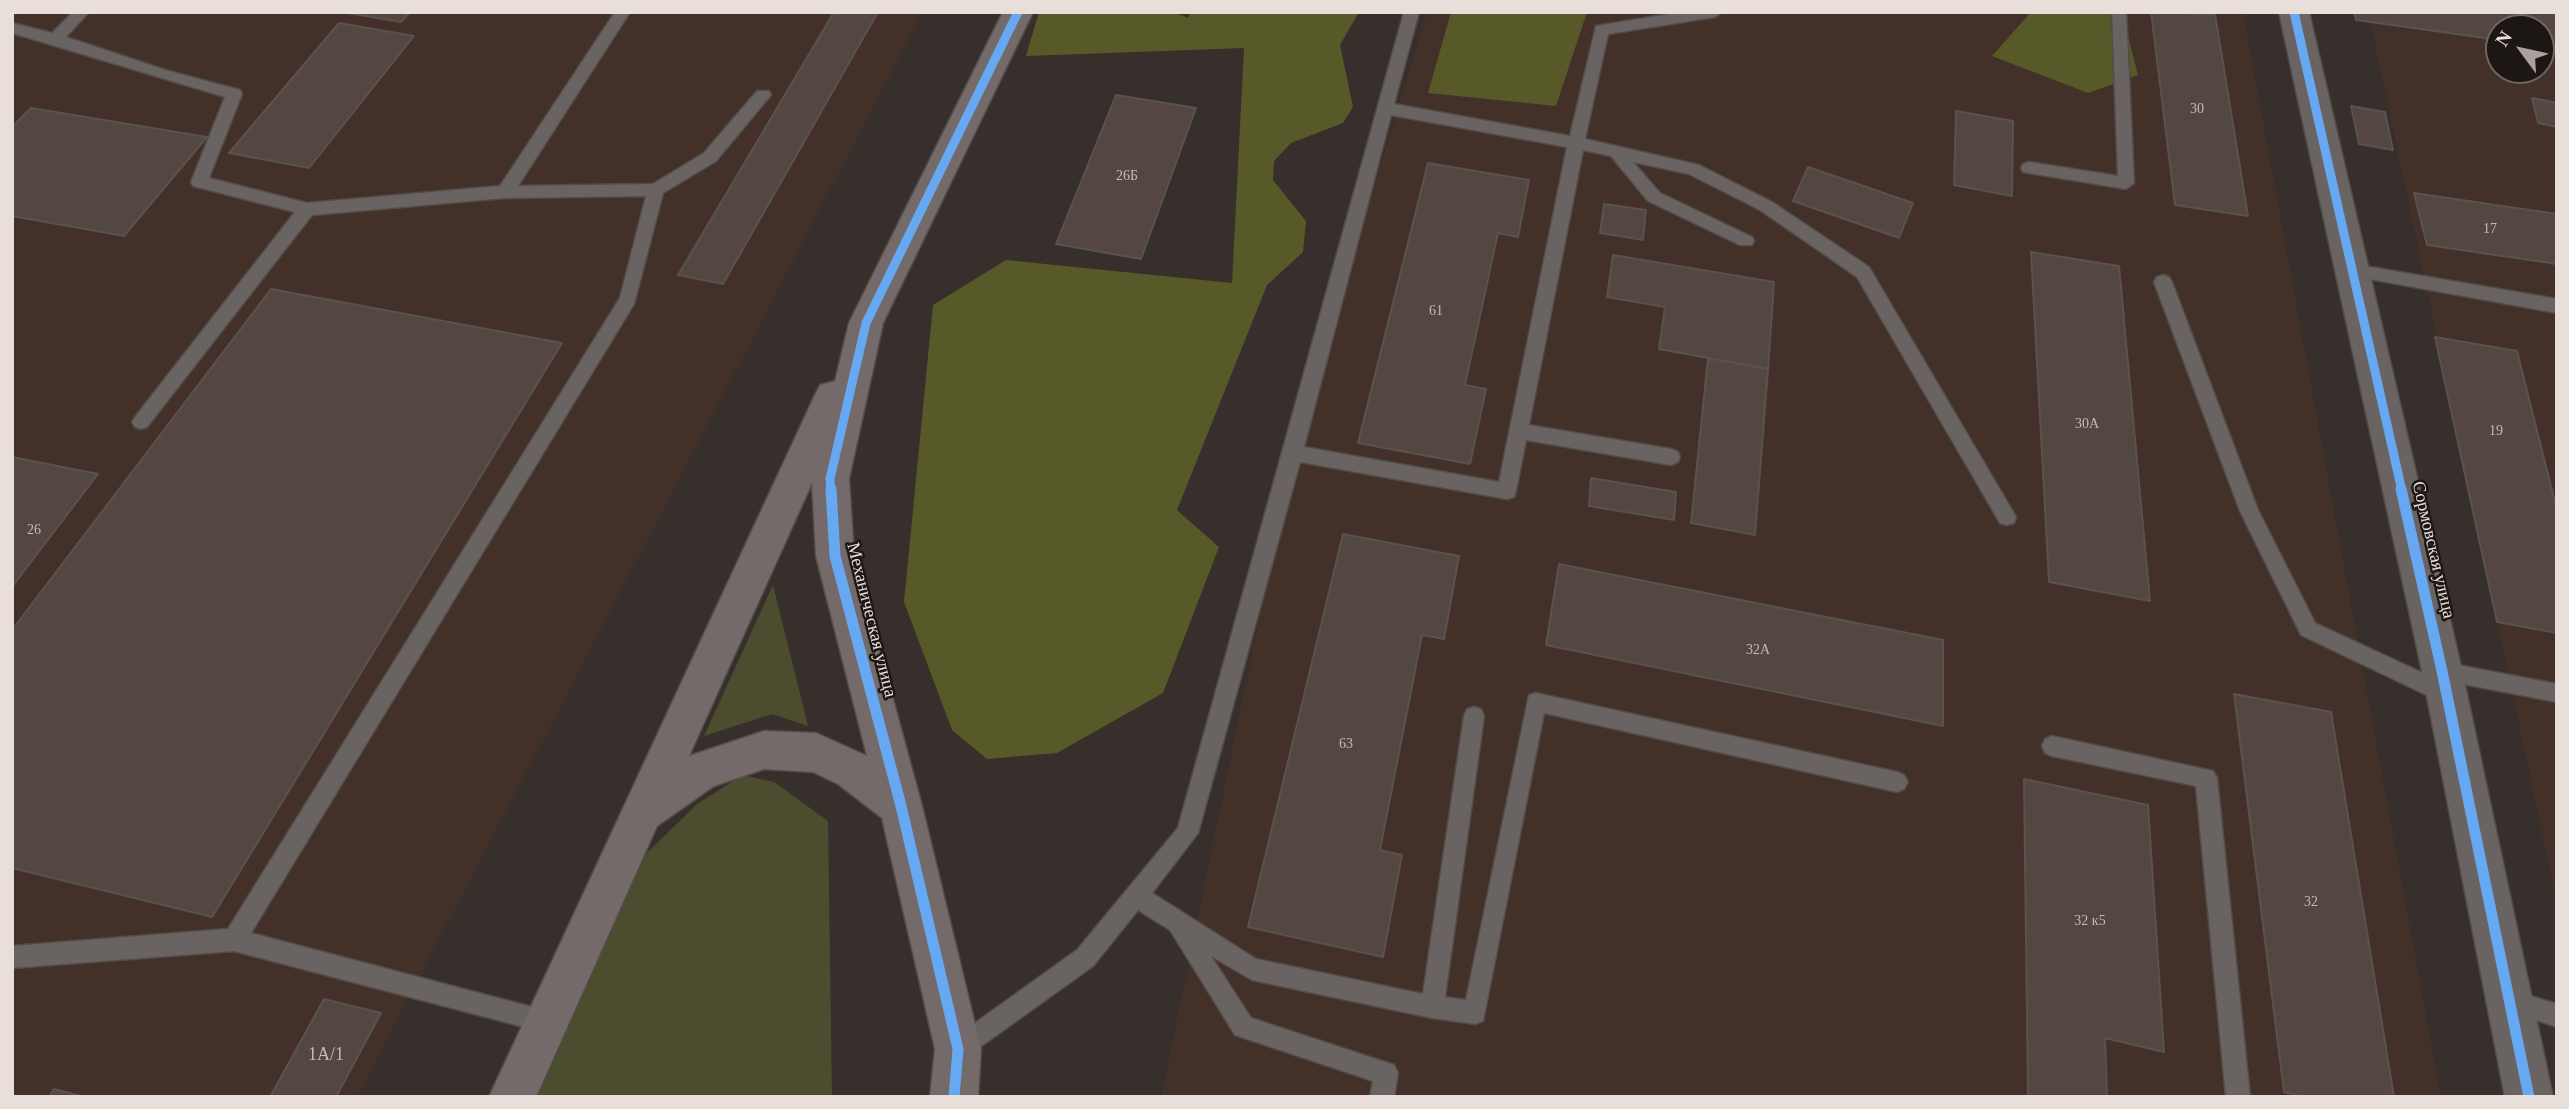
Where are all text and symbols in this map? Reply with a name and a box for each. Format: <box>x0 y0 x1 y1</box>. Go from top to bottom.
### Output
north arrow <box>2485 14 2555 84</box>
text: N <box>2491 27 2516 50</box>
house number: 30 <box>2190 101 2204 117</box>
house number: 26Б <box>1116 168 1138 184</box>
house number: 17 <box>2483 221 2497 237</box>
house number: 61 <box>1429 303 1443 319</box>
house number: 30А <box>2075 416 2099 432</box>
house number: 19 <box>2489 423 2503 439</box>
street label: Сормовская улица <box>2407 479 2459 621</box>
house number: 26 <box>27 522 41 538</box>
street label: Механическая улица <box>841 540 901 700</box>
house number: 32А <box>1746 642 1770 658</box>
house number: 63 <box>1339 736 1353 752</box>
house number: 32 <box>2304 894 2318 910</box>
house number: 32 к5 <box>2074 913 2106 929</box>
house number: 1А/1 <box>308 1044 344 1066</box>

